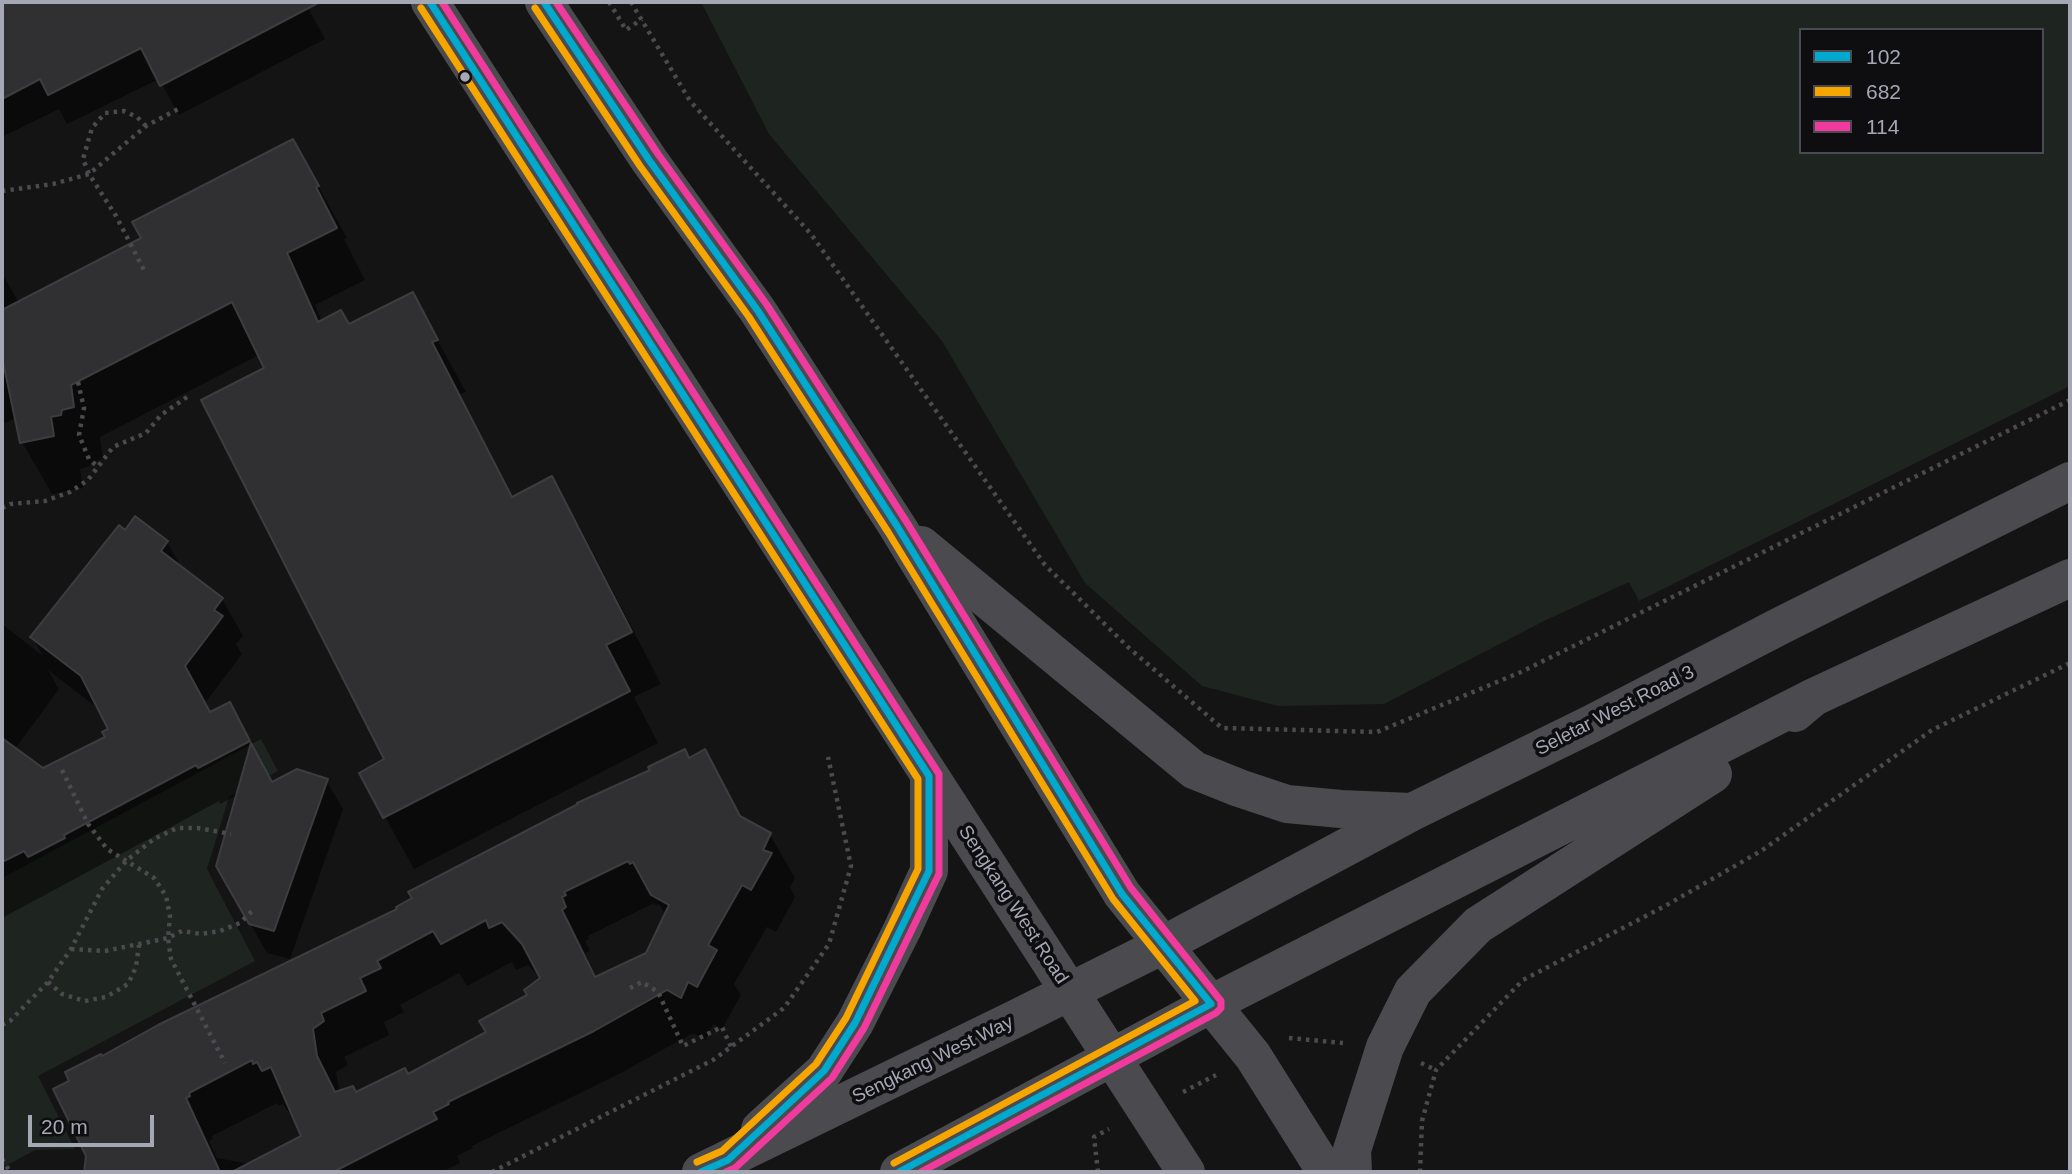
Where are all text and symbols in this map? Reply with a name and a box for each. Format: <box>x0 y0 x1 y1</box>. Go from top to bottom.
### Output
legend <box>1799 28 2044 154</box>
text: 102 <box>1866 45 1901 68</box>
unlabelled marker <box>458 70 472 84</box>
text: 682 <box>1866 80 1901 103</box>
text: 114 <box>1866 115 1899 138</box>
street label: Seletar West Road 3 <box>1532 661 1698 761</box>
street label: Sengkang West Road <box>953 821 1073 989</box>
street label: Sengkang West Way <box>849 1011 1017 1109</box>
scale bar <box>32 1100 158 1144</box>
text: 20 m <box>41 1115 88 1138</box>

